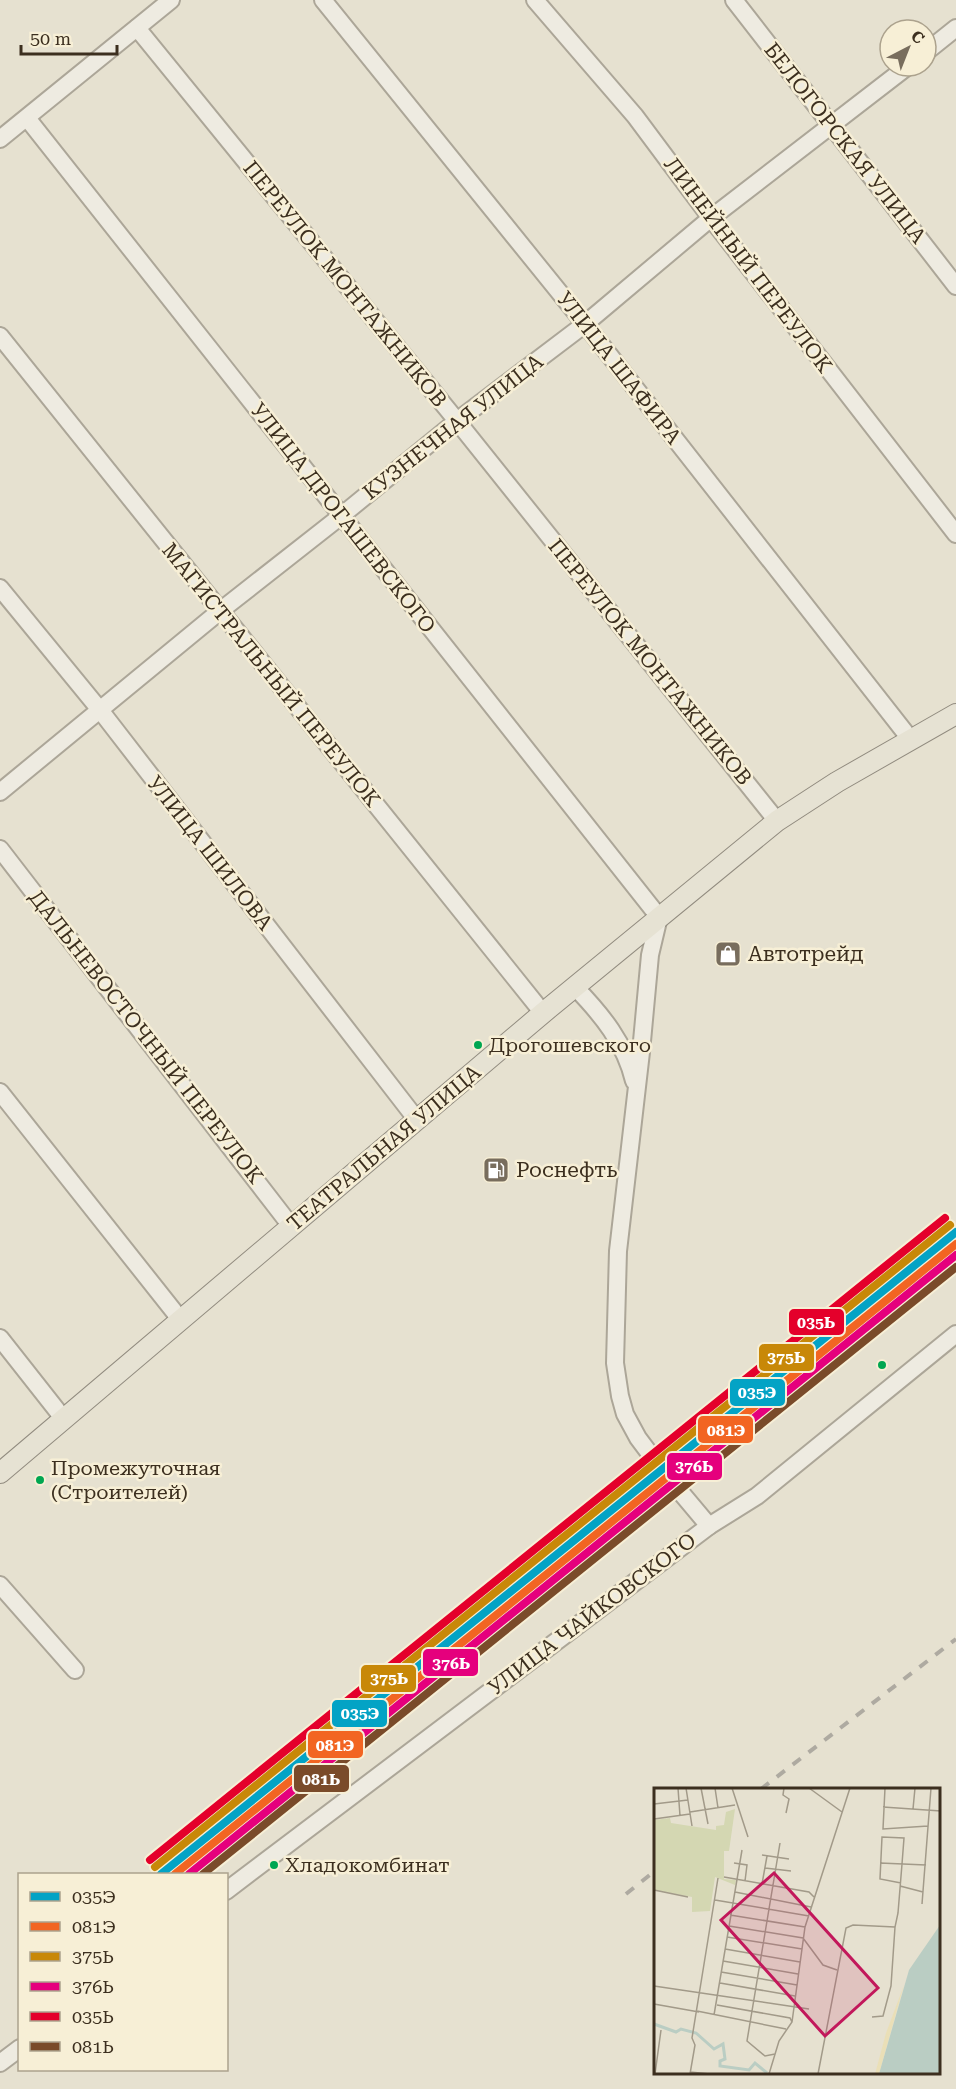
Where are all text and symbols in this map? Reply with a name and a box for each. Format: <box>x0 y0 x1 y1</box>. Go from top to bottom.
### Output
scale bar <box>21 18 117 56</box>
north arrow <box>878 18 938 78</box>
text: 50 m <box>30 28 71 49</box>
street label: БЕЛОГОРСКАЯ УЛИЦА <box>759 38 931 248</box>
street label: ЛИНЕЙНЫЙ ПЕРЕУЛОК <box>659 153 837 377</box>
street label: ПЕРЕУЛОК МОНТАЖНИКОВ <box>238 156 452 412</box>
street label: УЛИЦА ШАФИРА <box>552 287 686 449</box>
street label: КУЗНЕЧНАЯ УЛИЦА <box>358 349 548 505</box>
street label: УЛИЦА ДРОГАШЕВСКОГО <box>246 398 440 638</box>
street label: ПЕРЕУЛОК МОНТАЖНИКОВ <box>543 534 757 790</box>
street label: МАГИСТРАЛЬНЫЙ ПЕРЕУЛОК <box>157 538 385 812</box>
street label: УЛИЦА ШИЛОВА <box>142 771 278 935</box>
street label: ДАЛЬНЕВОСТОЧНЫЙ ПЕРЕУЛОК <box>24 886 268 1188</box>
shop icon: Автотрейд <box>713 939 743 969</box>
place label: Автотрейд <box>748 942 863 966</box>
place label: Дрогошевского <box>489 1033 651 1057</box>
marker: Дрогошевского <box>472 1039 484 1051</box>
street label: ТЕАТРАЛЬНАЯ УЛИЦА <box>282 1060 486 1236</box>
fuel station icon: Роснефть <box>481 1155 511 1185</box>
place label: Роснефть <box>516 1158 617 1182</box>
line badge: 035Ь <box>788 1308 845 1336</box>
text: 035Ь <box>797 1313 835 1332</box>
line badge: 375Ь <box>758 1343 815 1372</box>
text: 375Ь <box>767 1348 805 1367</box>
unlabelled marker <box>876 1359 888 1371</box>
line badge: 035Э <box>729 1378 786 1407</box>
text: 035Э <box>738 1383 776 1402</box>
line badge: 081Э <box>697 1415 754 1444</box>
text: 081Э <box>707 1421 745 1440</box>
line badge: 376Ь <box>666 1452 723 1481</box>
place label: Промежуточная (Строителей) <box>51 1456 220 1504</box>
text: 376Ь <box>675 1457 713 1476</box>
marker: Промежуточная (Строителей) <box>34 1474 46 1486</box>
street label: УЛИЦА ЧАЙКОВСКОГО <box>483 1528 701 1700</box>
line badge: 376Ь <box>422 1648 479 1677</box>
text: 376Ь <box>432 1654 470 1673</box>
line badge: 375Ь <box>360 1664 417 1693</box>
text: 375Ь <box>370 1669 408 1688</box>
line badge: 035Э <box>331 1699 388 1728</box>
text: 035Э <box>341 1704 379 1723</box>
line badge: 081Э <box>307 1730 364 1759</box>
text: 081Э <box>316 1736 354 1755</box>
line badge: 081Ь <box>293 1764 350 1793</box>
text: 081Ь <box>302 1770 340 1789</box>
inset map <box>654 1788 941 2074</box>
place label: Хладокомбинат <box>285 1853 450 1877</box>
marker: Хладокомбинат <box>268 1859 280 1871</box>
legend <box>18 1873 228 2071</box>
text: 035Э <box>72 1886 116 1907</box>
text: 081Э <box>72 1916 116 1937</box>
text: 375Ь <box>72 1946 114 1967</box>
text: 376Ь <box>72 1976 114 1997</box>
text: 035Ь <box>72 2006 114 2027</box>
text: 081Ь <box>72 2036 114 2057</box>

